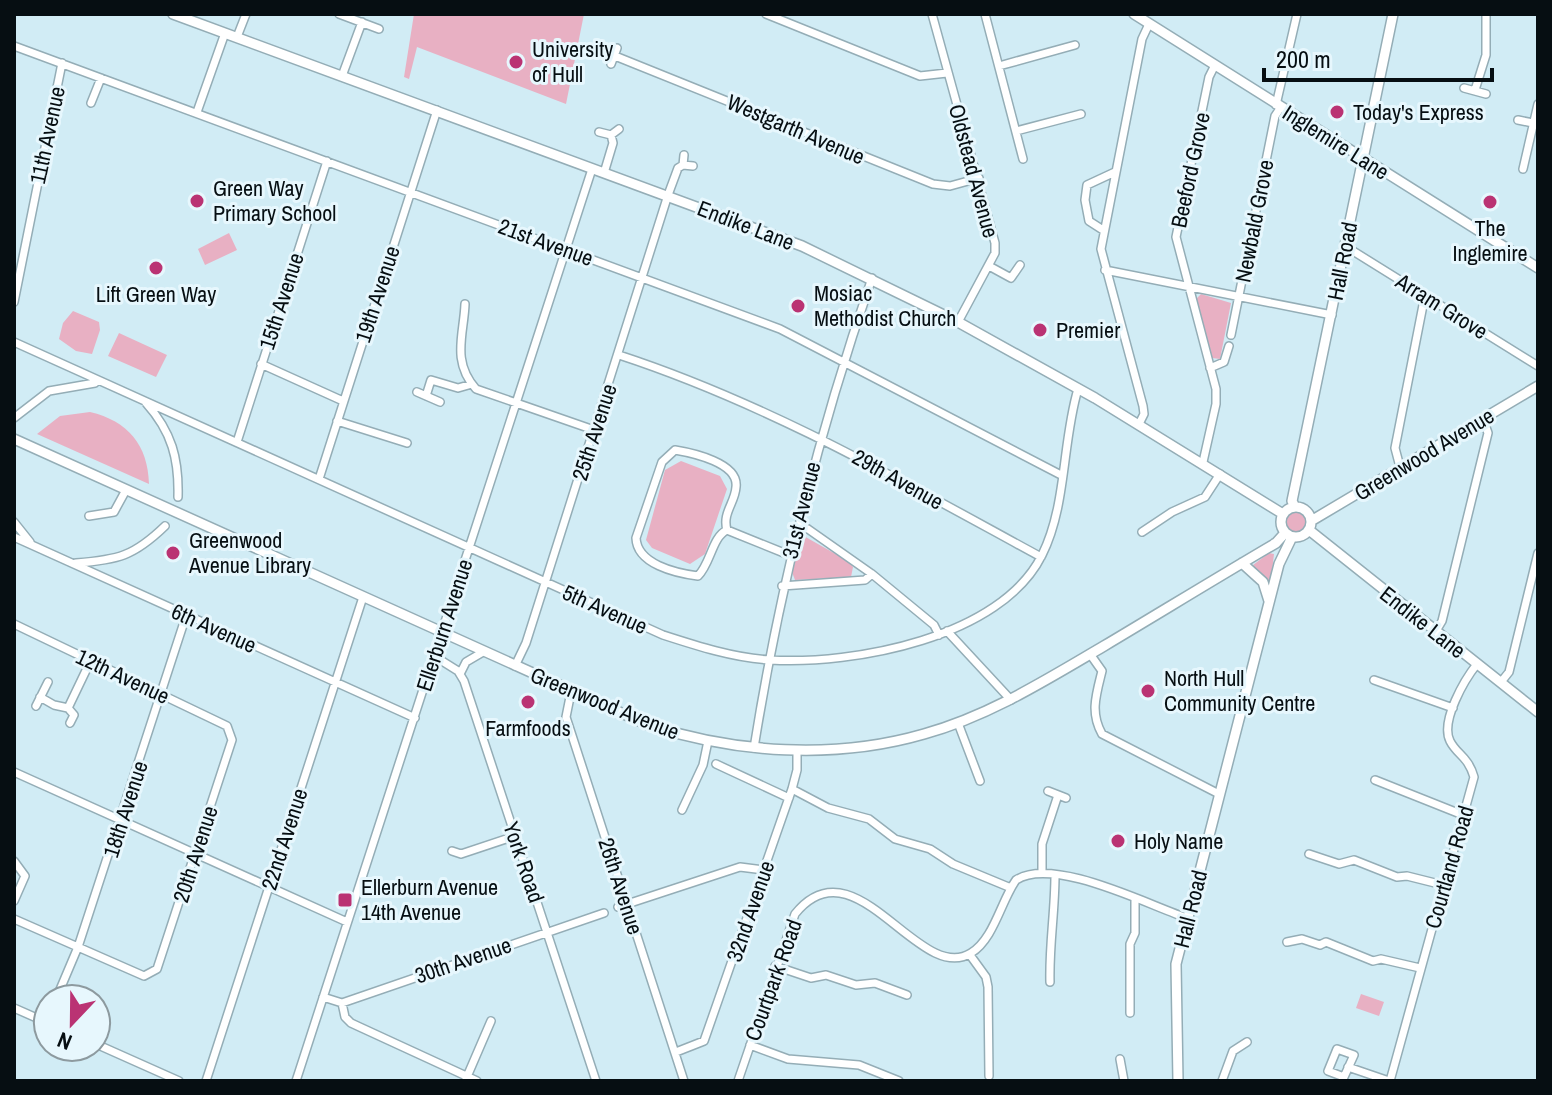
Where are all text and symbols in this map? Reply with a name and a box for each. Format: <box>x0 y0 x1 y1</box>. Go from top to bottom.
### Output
scale bar <box>1264 32 1492 82</box>
place label: University of Hull <box>532 34 613 89</box>
text: 200 m <box>1276 43 1331 75</box>
marker: University of Hull <box>507 53 525 71</box>
street label: 11th Avenue <box>22 84 72 186</box>
street label: Westgarth Avenue <box>723 87 869 171</box>
street label: Inglemire Lane <box>1277 97 1395 187</box>
place label: Today's Express <box>1353 97 1484 127</box>
street label: Oldstead Avenue <box>942 101 1006 241</box>
marker: Today's Express <box>1328 103 1346 121</box>
street label: Beeford Grove <box>1163 109 1217 231</box>
street label: Newbald Grove <box>1227 157 1281 285</box>
place label: Green Way Primary School <box>213 173 336 228</box>
marker: Green Way Primary School <box>188 192 206 210</box>
street label: Endike Lane <box>693 193 799 257</box>
marker: The Inglemire <box>1481 193 1499 211</box>
street label: 21st Avenue <box>494 211 598 273</box>
place label: The Inglemire <box>1452 213 1528 268</box>
street label: Hall Road <box>1320 219 1364 303</box>
street label: 19th Avenue <box>347 242 407 346</box>
street label: 15th Avenue <box>251 249 311 353</box>
marker: Lift Green Way <box>147 259 165 277</box>
street label: Arram Grove <box>1389 265 1494 346</box>
place label: Mosiac Methodist Church <box>814 278 956 333</box>
place label: Lift Green Way <box>96 279 216 309</box>
marker: Mosiac Methodist Church <box>789 297 807 315</box>
place label: Premier <box>1056 315 1120 345</box>
marker: Premier <box>1031 321 1049 339</box>
street label: 25th Avenue <box>564 380 624 484</box>
street label: Greenwood Avenue <box>1348 400 1500 508</box>
street label: 29th Avenue <box>847 442 949 516</box>
street label: 31st Avenue <box>774 458 828 562</box>
place label: Greenwood Avenue Library <box>188 525 311 580</box>
marker: Greenwood Avenue Library <box>164 544 182 562</box>
street label: Ellerburn Avenue <box>409 555 479 695</box>
street label: 5th Avenue <box>558 577 652 641</box>
street label: Endike Lane <box>1374 579 1472 665</box>
street label: 6th Avenue <box>167 596 261 660</box>
street label: 12th Avenue <box>71 641 175 711</box>
street label: Greenwood Avenue <box>526 659 684 747</box>
place label: North Hull Community Centre <box>1164 663 1315 718</box>
marker: North Hull Community Centre <box>1139 682 1157 700</box>
marker: Farmfoods <box>519 693 537 711</box>
place label: Farmfoods <box>485 713 571 743</box>
street label: 18th Avenue <box>95 757 155 861</box>
street label: 22nd Avenue <box>254 784 314 894</box>
street label: 20th Avenue <box>165 802 225 906</box>
street label: Courtland Road <box>1417 802 1481 932</box>
street label: York Road <box>496 817 552 907</box>
place label: Holy Name <box>1134 826 1223 856</box>
marker: Holy Name <box>1109 832 1127 850</box>
street label: 26th Avenue <box>591 834 651 938</box>
street label: 32nd Avenue <box>719 856 781 966</box>
street label: Hall Road <box>1166 867 1214 951</box>
place label: Ellerburn Avenue 14th Avenue <box>361 872 498 927</box>
marker: Ellerburn Avenue 14th Avenue <box>336 891 354 909</box>
street label: Courtpark Road <box>737 915 809 1045</box>
street label: 30th Avenue <box>411 930 515 990</box>
north arrow <box>32 983 112 1063</box>
text: N <box>53 1025 76 1058</box>

